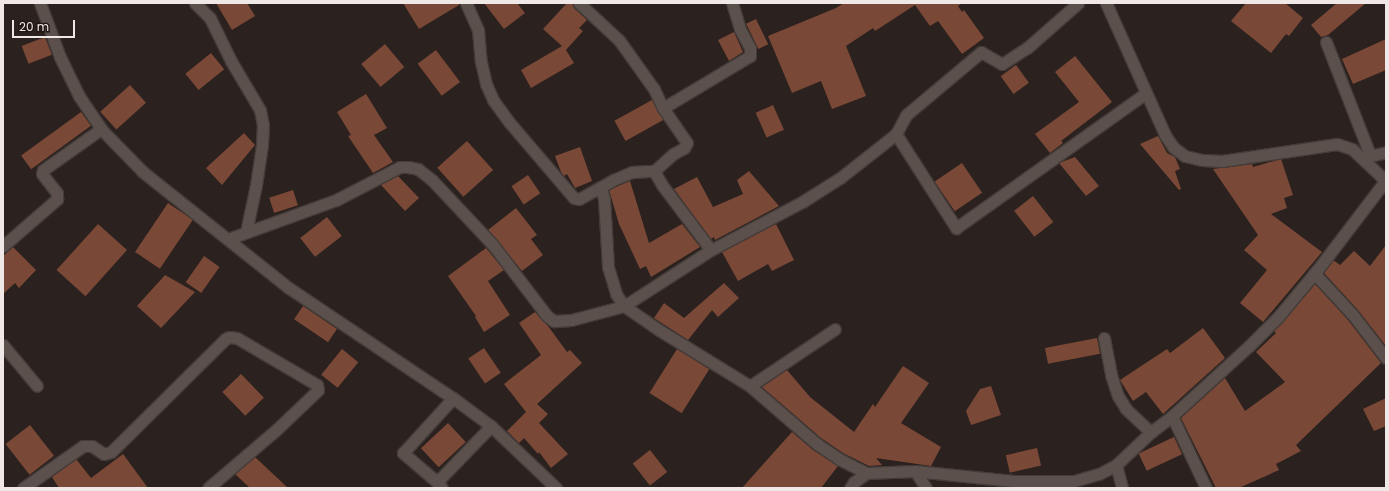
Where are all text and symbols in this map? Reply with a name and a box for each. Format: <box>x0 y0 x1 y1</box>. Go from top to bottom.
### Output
scale bar <box>14 12 77 38</box>
text: 20 m <box>19 18 49 35</box>

